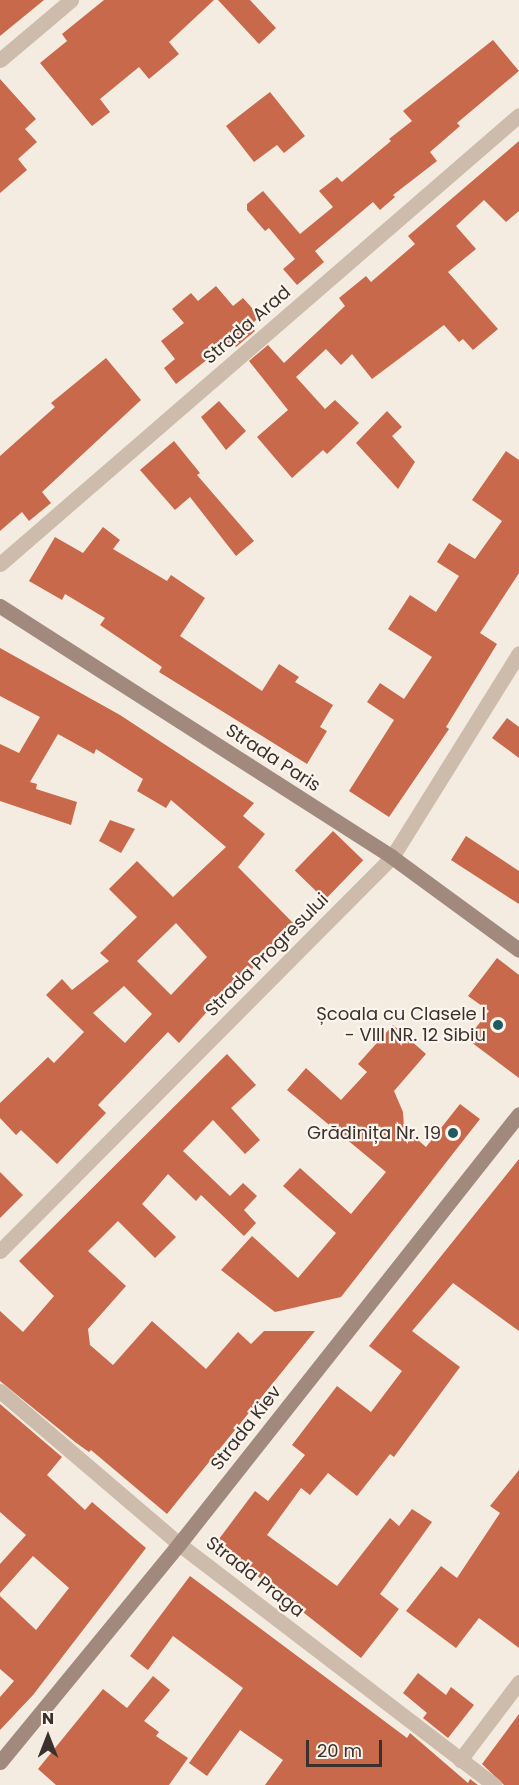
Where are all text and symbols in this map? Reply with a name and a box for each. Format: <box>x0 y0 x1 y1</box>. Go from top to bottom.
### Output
street label: Strada Arad <box>199 281 295 369</box>
street label: Strada Paris <box>222 719 324 797</box>
street label: Strada Progresului <box>201 889 333 1021</box>
place label: Școala cu Clasele I - VIII NR. 12 Sibiu <box>316 1004 486 1046</box>
marker: Școala cu Clasele I - VIII NR. 12 Sibiu <box>491 1018 505 1032</box>
place label: Grădinița Nr. 19 <box>307 1122 441 1144</box>
marker: Grădinița Nr. 19 <box>446 1126 460 1140</box>
street label: Strada Kiev <box>206 1381 286 1475</box>
street label: Strada Praga <box>202 1532 308 1622</box>
north arrow <box>18 1707 78 1767</box>
text: N <box>42 1707 54 1730</box>
scale bar <box>309 1728 386 1766</box>
text: 20 m <box>317 1738 362 1763</box>

